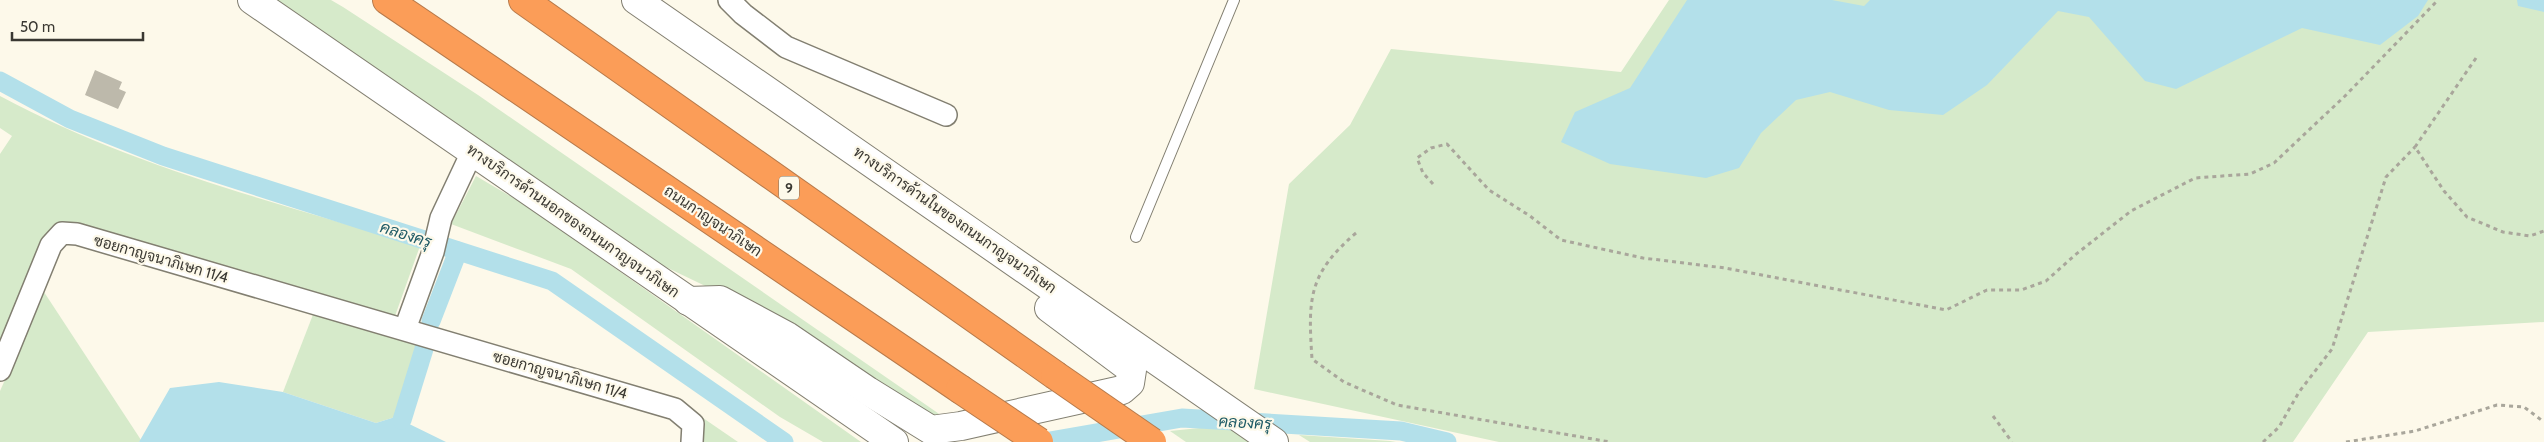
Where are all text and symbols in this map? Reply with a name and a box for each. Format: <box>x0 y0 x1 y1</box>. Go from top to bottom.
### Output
scale bar <box>12 10 144 42</box>
text: 50 m <box>20 18 55 36</box>
street label: ทางบริการด้านนอกของถนนกาญจนาภิเษก <box>463 140 683 302</box>
street label: ทางบริการด้านในของถนนกาญจนาภิเษก <box>850 142 1060 297</box>
road number: 9 <box>779 177 799 200</box>
street label: ถนนกาญจนาภิเษก <box>661 182 765 260</box>
water label: คลองครุ <box>377 217 435 254</box>
street label: ซอยกาญจนาภิเษก 11/4 <box>92 231 231 287</box>
street label: ซอยกาญจนาภิเษก 11/4 <box>491 347 630 403</box>
water label: คลองครุ <box>1218 412 1273 435</box>

